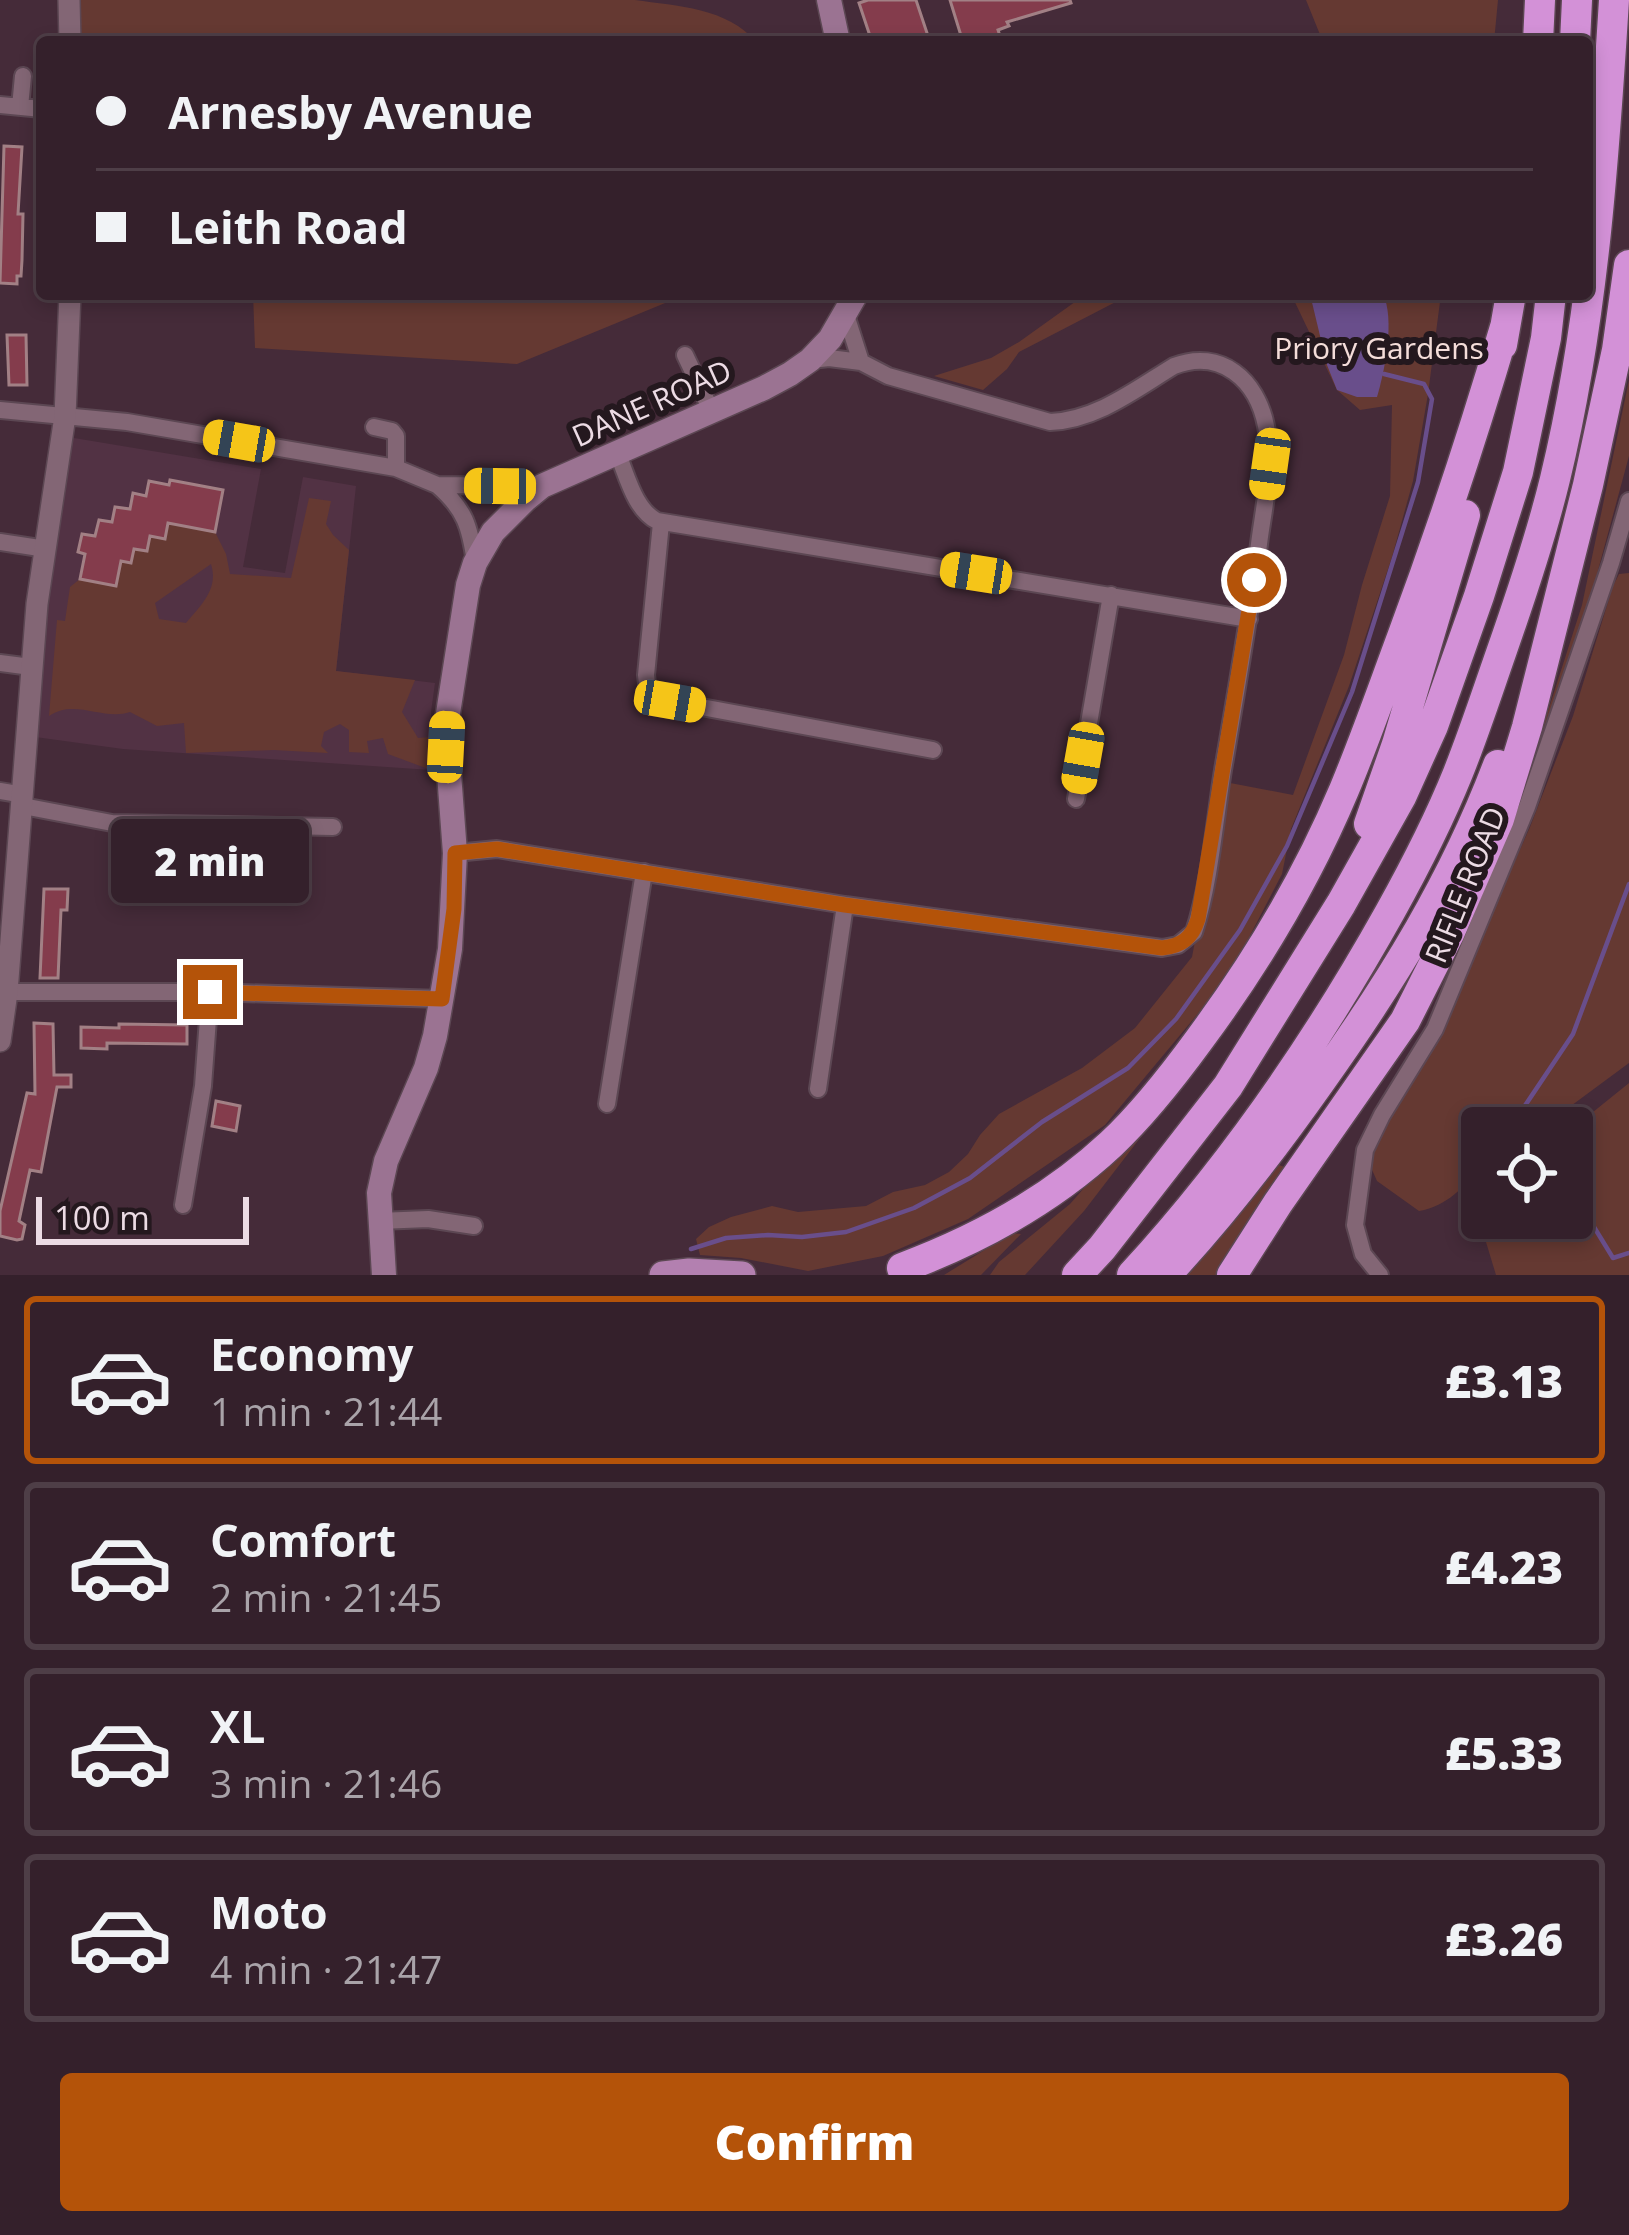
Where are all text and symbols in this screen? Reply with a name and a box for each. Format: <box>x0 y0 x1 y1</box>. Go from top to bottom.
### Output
text: Arnesby Avenue <box>168 81 533 142</box>
text: Leith Road <box>168 196 408 257</box>
park label: Priory Gardens <box>1274 327 1484 368</box>
street label: DANE ROAD <box>565 349 738 456</box>
car <box>200 417 278 465</box>
car <box>1247 426 1293 502</box>
car <box>464 467 536 505</box>
car <box>938 550 1014 596</box>
route start <box>1227 553 1281 607</box>
car <box>631 677 709 725</box>
car <box>426 710 466 784</box>
car <box>1059 719 1107 797</box>
street label: RIFLE ROAD <box>1415 800 1515 969</box>
callout: 2 min <box>111 818 309 902</box>
text: 2 min <box>155 834 265 887</box>
route end <box>183 965 237 1019</box>
map controls <box>1461 1107 1593 1239</box>
button: locate <box>1461 1107 1593 1239</box>
scale bar <box>36 1191 249 1244</box>
text: 100 m <box>54 1195 150 1240</box>
text: Economy <box>210 1323 413 1384</box>
icon: car <box>66 1326 174 1434</box>
text: £3.13 <box>1445 1350 1563 1411</box>
text: 1 min · 21:44 <box>210 1384 442 1437</box>
text: Comfort <box>210 1509 396 1570</box>
icon: car <box>66 1512 174 1620</box>
text: £4.23 <box>1445 1536 1563 1597</box>
text: 2 min · 21:45 <box>210 1570 442 1623</box>
text: XL <box>210 1695 265 1756</box>
icon: car <box>66 1698 174 1806</box>
text: £5.33 <box>1445 1722 1563 1783</box>
text: 3 min · 21:46 <box>210 1756 442 1809</box>
text: Moto <box>210 1881 328 1942</box>
icon: car <box>66 1884 174 1992</box>
text: £3.26 <box>1445 1908 1563 1969</box>
text: 4 min · 21:47 <box>210 1942 442 1995</box>
button: Confirm <box>60 2073 1569 2211</box>

